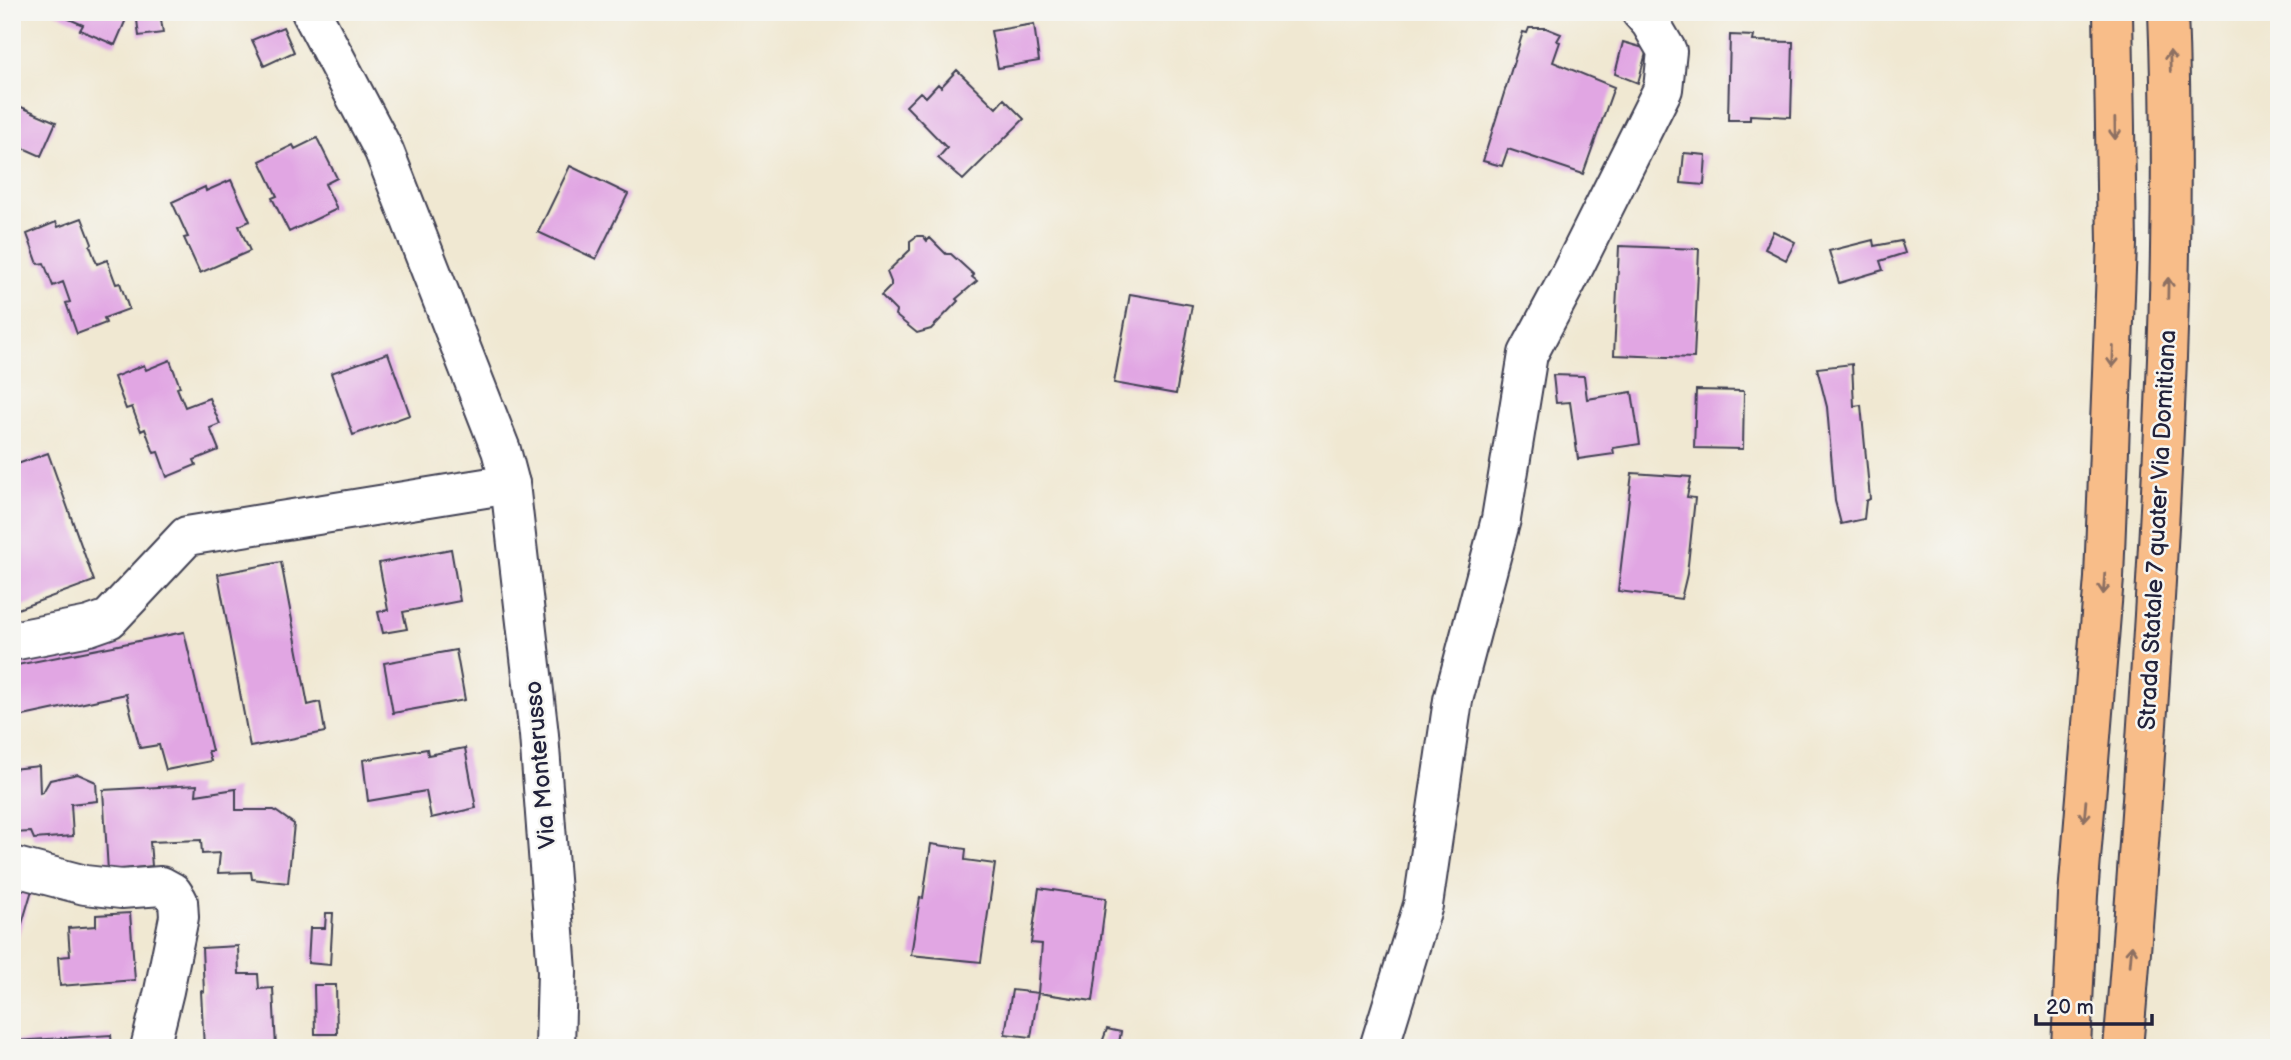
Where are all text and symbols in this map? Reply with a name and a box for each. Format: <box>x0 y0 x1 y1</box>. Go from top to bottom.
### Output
one-way arrow <box>2163 49 2177 72</box>
one-way arrow <box>2108 118 2122 141</box>
one-way arrow <box>2161 277 2175 300</box>
street label: Strada Statale 7 quater Via Domitiana <box>2133 329 2182 731</box>
one-way arrow <box>2106 345 2119 368</box>
one-way arrow <box>2097 572 2110 595</box>
street label: Via Monterusso <box>519 680 562 850</box>
one-way arrow <box>2078 799 2091 822</box>
one-way arrow <box>2125 945 2138 967</box>
scale bar <box>2036 983 2151 1027</box>
text: 20 m <box>2046 995 2094 1020</box>

